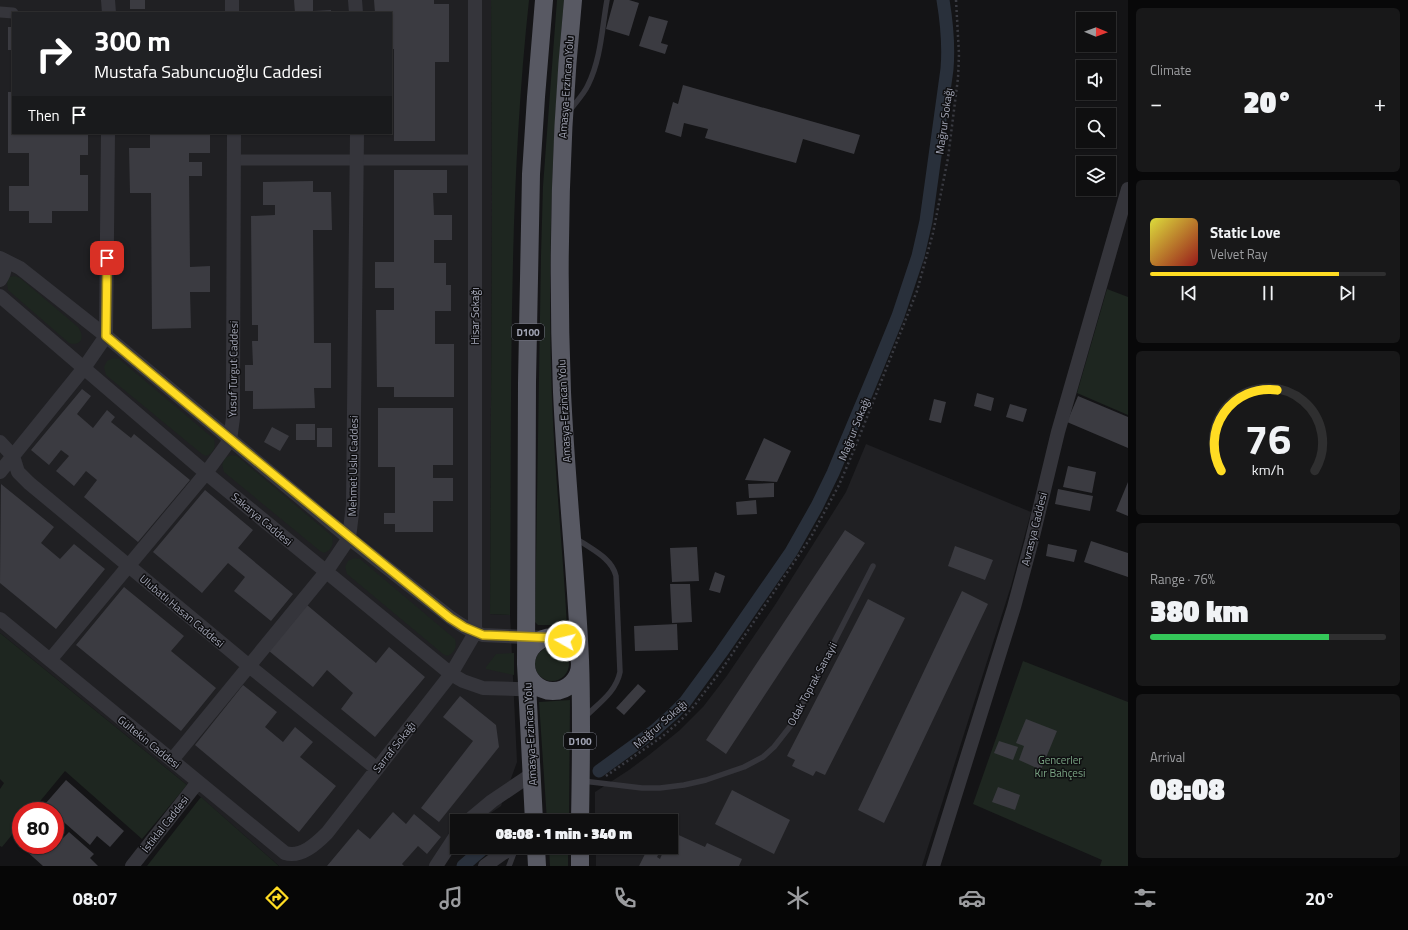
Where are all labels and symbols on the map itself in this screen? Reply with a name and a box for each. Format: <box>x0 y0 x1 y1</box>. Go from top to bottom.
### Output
north arrow <box>1076 12 1116 52</box>
street label: Amasya-Erzincan Yolu <box>554 35 578 139</box>
street label: Mağrur Sokağı <box>931 87 957 155</box>
pin <box>90 241 124 275</box>
street label: Hisar Sokağı <box>467 287 483 345</box>
street label: Yusuf Turgut Caddesi <box>224 321 242 417</box>
road number: D100 <box>512 324 544 340</box>
street label: Amasya-Erzincan Yolu <box>553 359 575 463</box>
street label: Mağrur Sokağı <box>834 395 874 463</box>
street label: Mehmet Uslu Caddesi <box>344 415 362 517</box>
street label: Sakarya Caddesi <box>228 489 296 549</box>
street label: Avrasya Caddesi <box>1017 491 1051 567</box>
street label: Ulubatlı Hasan Caddesi <box>136 571 228 651</box>
position arrow <box>544 620 586 662</box>
street label: Odak Toprak Sanayii <box>783 639 841 729</box>
street label: Amasya-Erzincan Yolu <box>519 682 541 786</box>
street label: Mağrur Sokağı <box>630 696 690 752</box>
street label: Gültekin Caddesi <box>114 712 184 772</box>
street label: Sarraf Sokağı <box>369 718 419 776</box>
road number: D100 <box>564 733 596 749</box>
park label: Gencerler Kır Bahçesi <box>1035 752 1085 781</box>
street label: İstiklal Caddesi <box>138 792 192 856</box>
speed limit sign: 80 <box>12 802 64 854</box>

